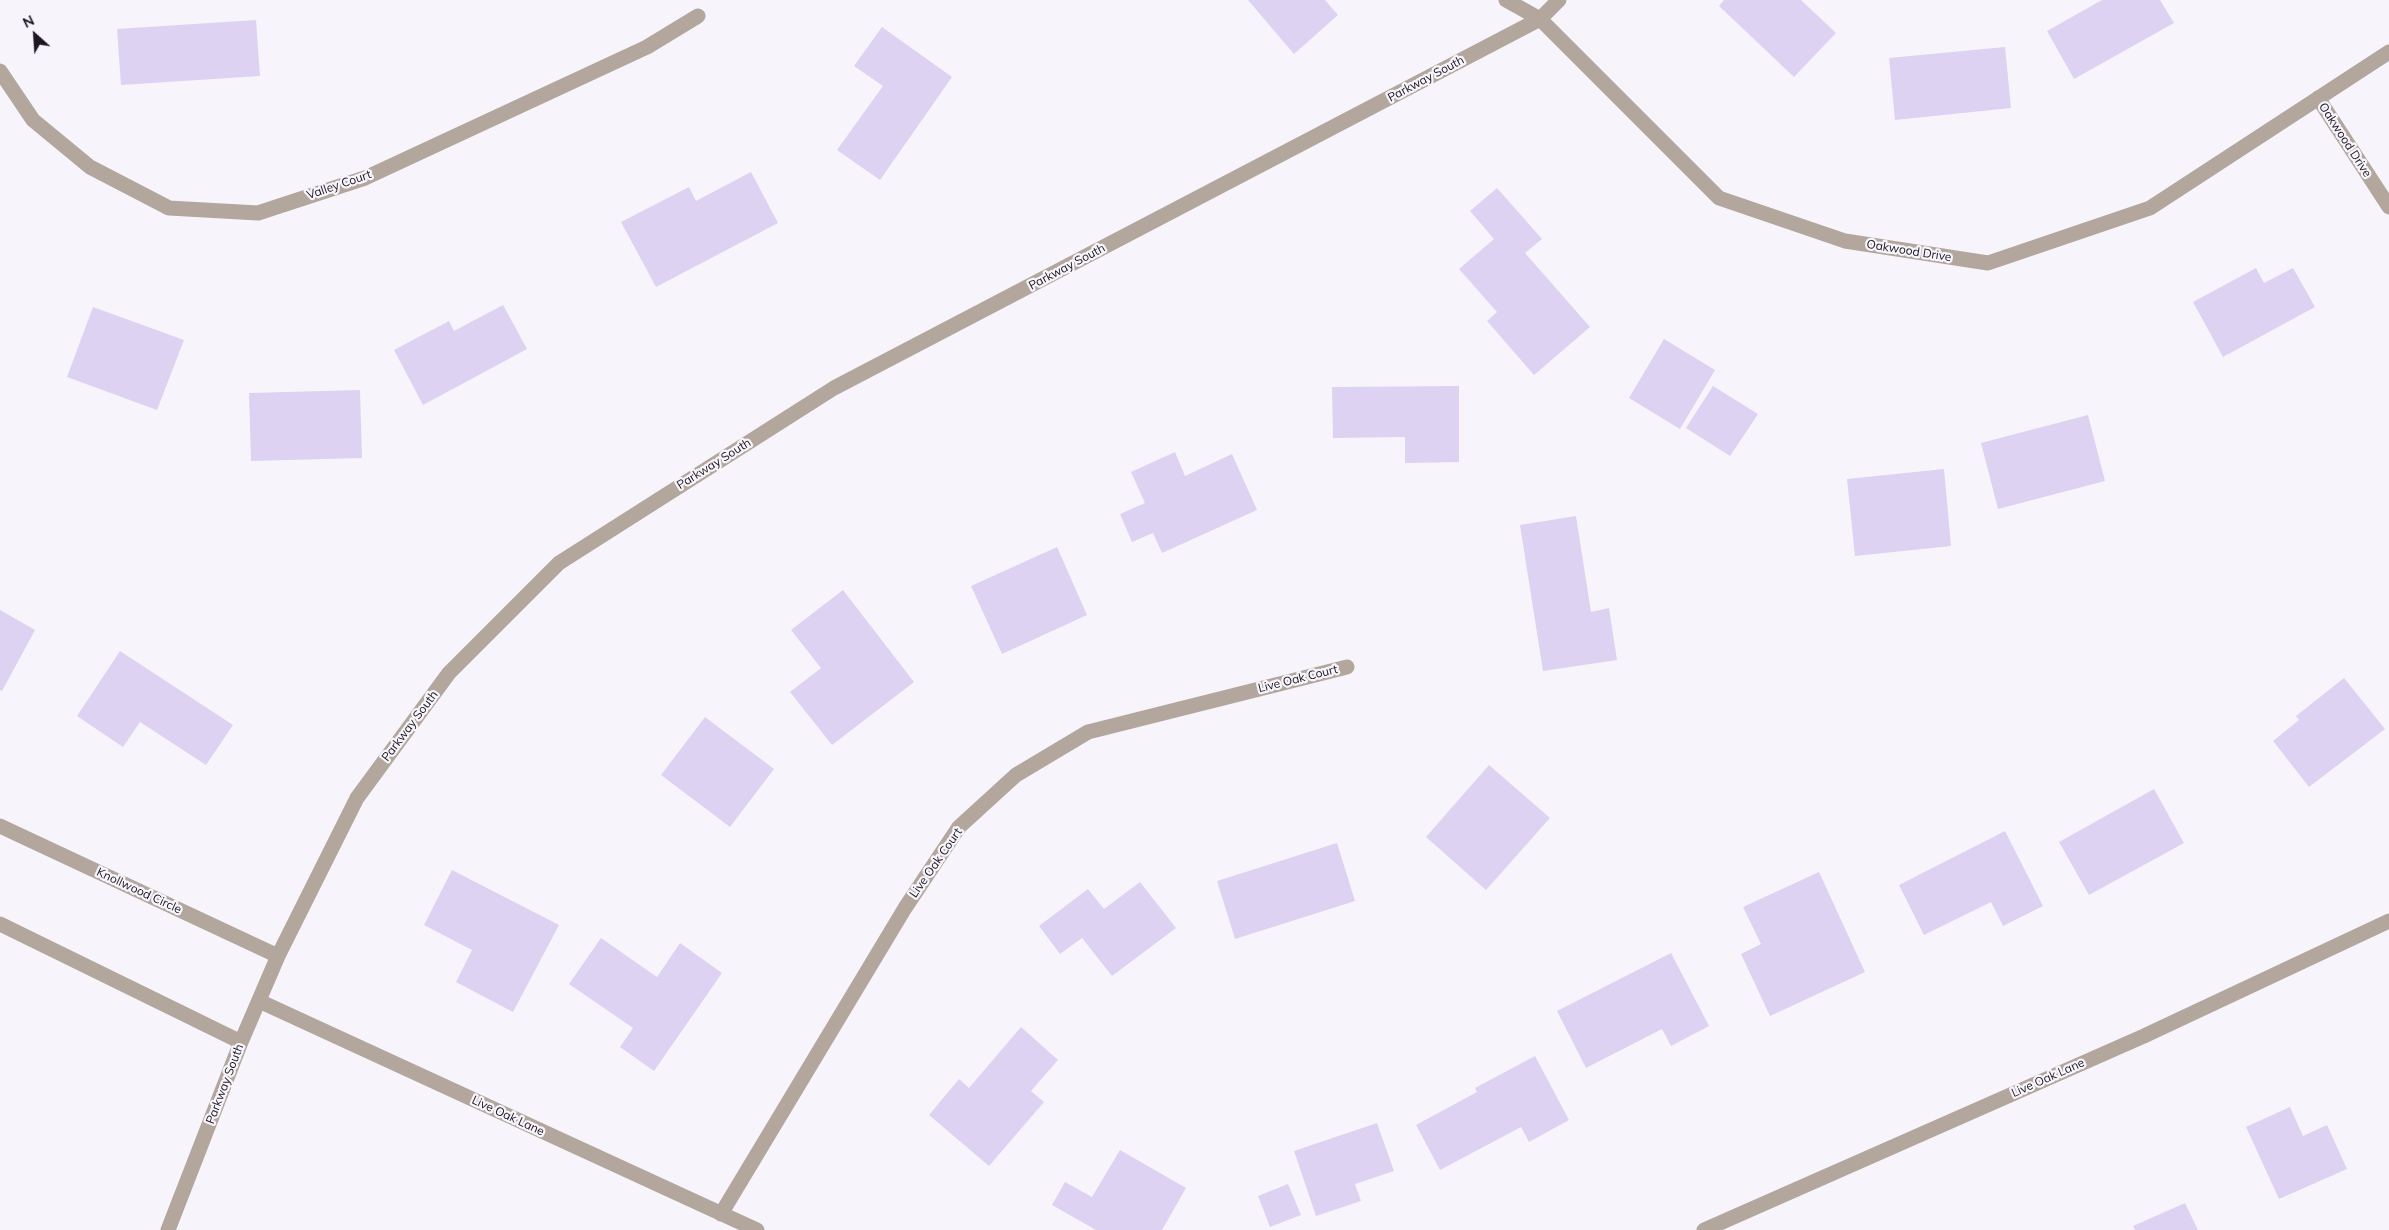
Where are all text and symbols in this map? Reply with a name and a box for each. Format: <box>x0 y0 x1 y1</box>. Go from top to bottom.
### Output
north arrow <box>10 10 60 60</box>
text: N <box>20 11 37 32</box>
street label: Parkway South <box>1385 53 1467 105</box>
street label: Oakwood Drive <box>2316 100 2374 180</box>
street label: Valley Court <box>305 167 373 203</box>
street label: Oakwood Drive <box>1865 237 1953 265</box>
street label: Parkway South <box>1026 241 1108 293</box>
street label: Parkway South <box>674 436 754 492</box>
street label: Live Oak Court <box>1257 662 1339 696</box>
street label: Parkway South <box>379 688 441 764</box>
street label: Live Oak Court <box>907 825 965 901</box>
street label: Knollwood Circle <box>94 865 184 917</box>
street label: Parkway South <box>203 1042 247 1126</box>
street label: Live Oak Lane <box>2009 1055 2087 1101</box>
street label: Live Oak Lane <box>469 1093 547 1139</box>

